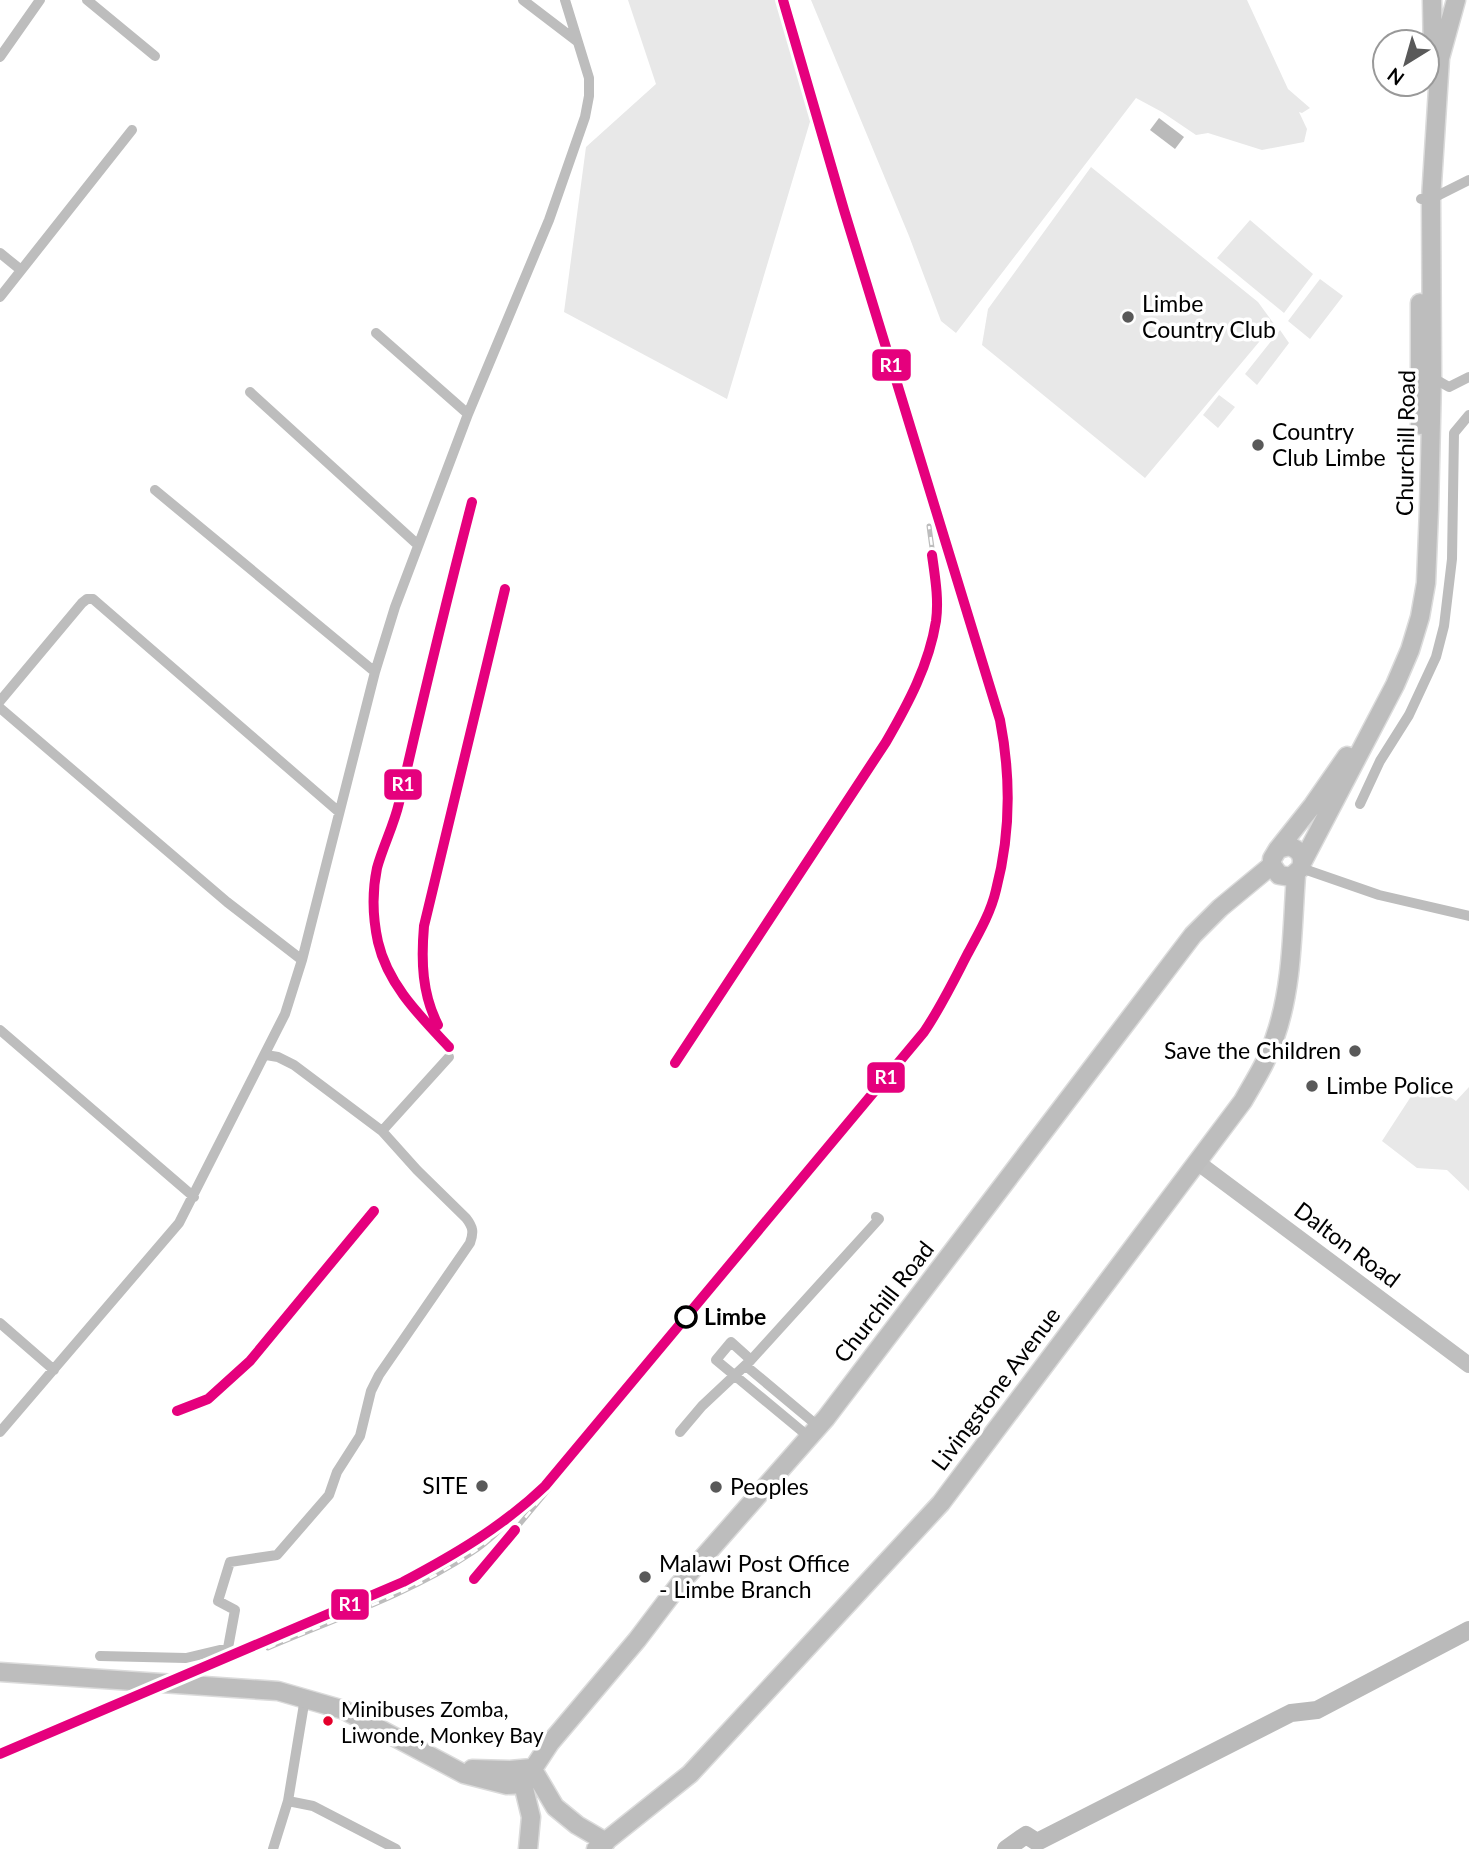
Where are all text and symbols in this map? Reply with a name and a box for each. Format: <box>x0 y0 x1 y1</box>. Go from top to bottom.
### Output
north arrow <box>1371 28 1441 98</box>
text: N <box>1383 63 1408 91</box>
place label: Limbe Country Club <box>1142 289 1276 343</box>
marker: Limbe Country Club <box>1120 309 1136 325</box>
line badge: R1 <box>871 348 912 382</box>
text: R1 <box>879 353 903 376</box>
street label: Churchill Road <box>1390 370 1420 516</box>
place label: Country Club Limbe <box>1272 417 1386 471</box>
marker: Country Club Limbe <box>1250 437 1266 453</box>
line badge: R1 <box>383 768 423 801</box>
text: R1 <box>391 772 415 795</box>
place label: Save the Children <box>1164 1036 1341 1064</box>
marker: Save the Children <box>1347 1043 1363 1059</box>
line badge: R1 <box>866 1061 906 1094</box>
text: R1 <box>874 1065 898 1088</box>
place label: Limbe Police <box>1326 1071 1453 1099</box>
marker: Limbe Police <box>1304 1078 1320 1094</box>
street label: Dalton Road <box>1289 1195 1406 1293</box>
street label: Churchill Road <box>827 1235 939 1368</box>
street label: Livingstone Avenue <box>925 1301 1066 1475</box>
place label: Limbe <box>704 1302 766 1330</box>
marker: Limbe <box>675 1306 697 1328</box>
place label: SITE <box>422 1471 468 1499</box>
place label: Peoples <box>730 1472 809 1500</box>
marker: SITE <box>474 1478 490 1494</box>
marker: Peoples <box>708 1479 724 1495</box>
place label: Malawi Post Office - Limbe Branch <box>659 1549 850 1603</box>
marker: Malawi Post Office - Limbe Branch <box>637 1569 653 1585</box>
line badge: R1 <box>330 1588 370 1621</box>
text: R1 <box>338 1592 362 1615</box>
place label: Minibuses Zomba, Liwonde, Monkey Bay <box>341 1696 544 1747</box>
marker: Minibuses Zomba, Liwonde, Monkey Bay <box>321 1714 335 1728</box>

